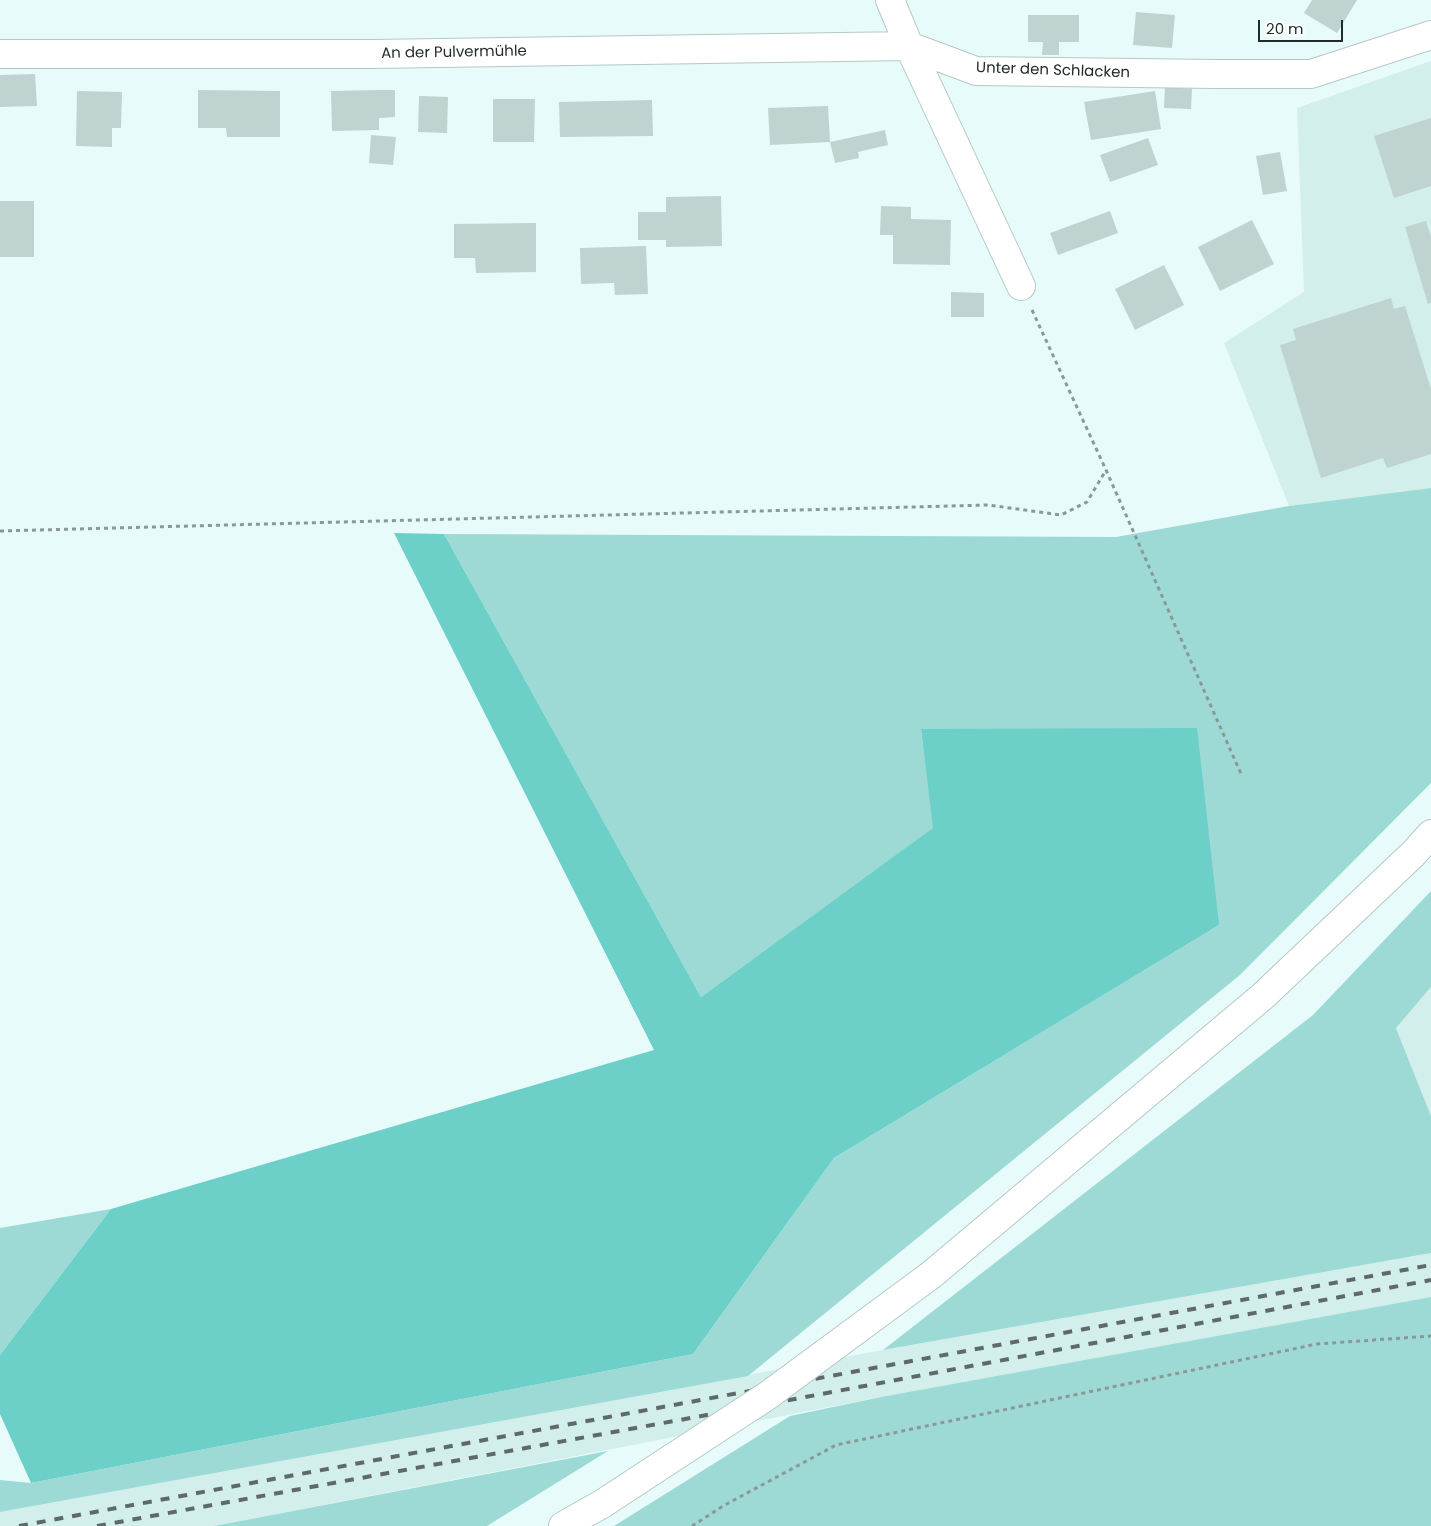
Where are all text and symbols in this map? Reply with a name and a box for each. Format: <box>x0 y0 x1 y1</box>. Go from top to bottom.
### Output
scale bar <box>1261 10 1346 42</box>
text: 20 m <box>1266 18 1304 39</box>
street label: An der Pulvermühle <box>381 43 527 63</box>
street label: Unter den Schlacken <box>976 59 1130 83</box>

